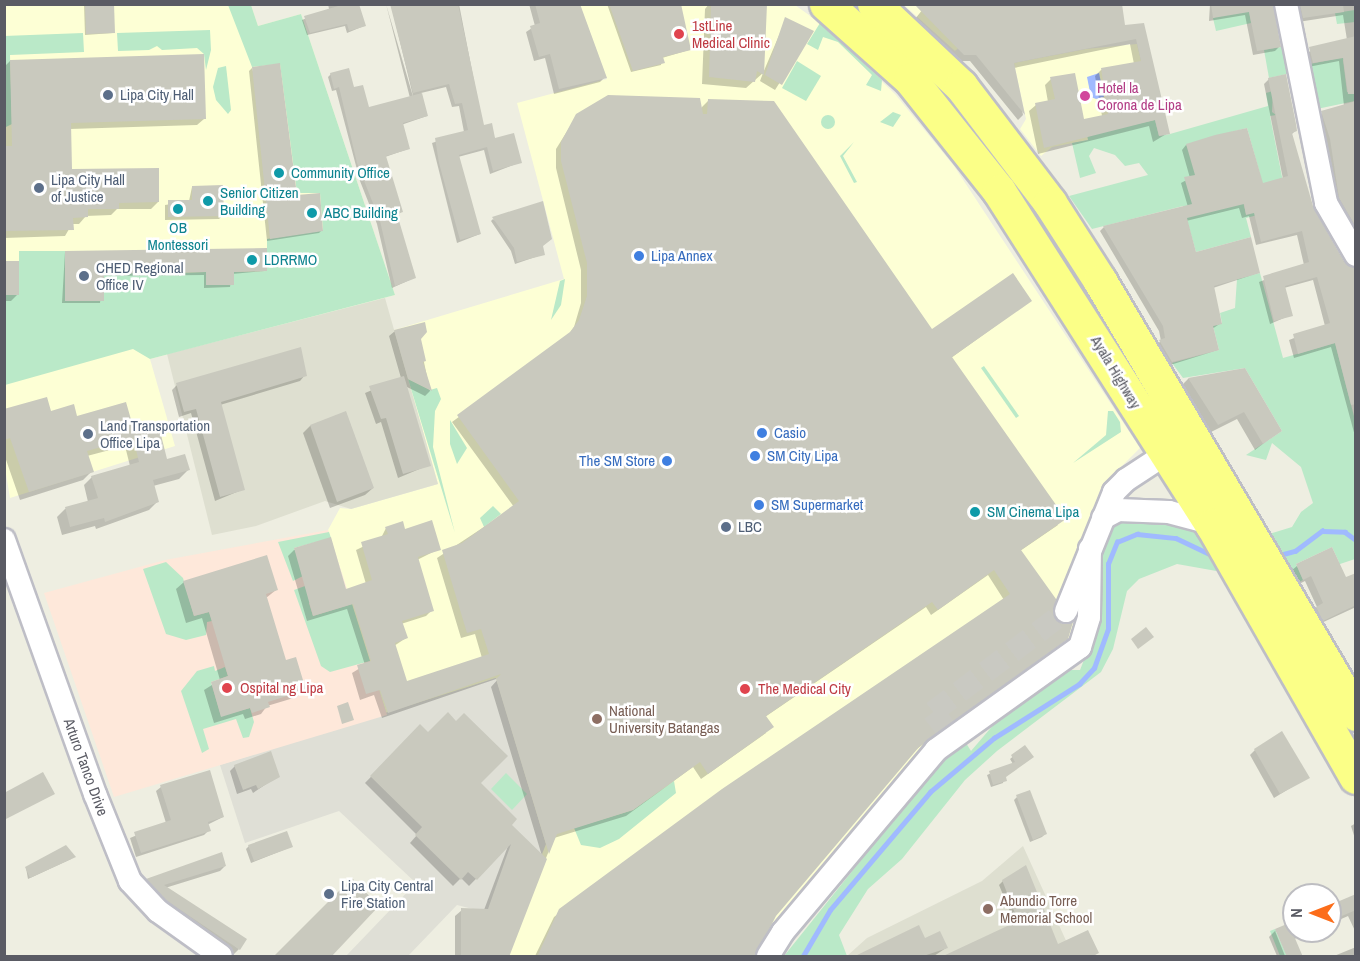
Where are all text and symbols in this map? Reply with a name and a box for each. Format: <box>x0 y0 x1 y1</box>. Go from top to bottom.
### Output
place label: 1stLine Medical Clinic <box>692 16 770 51</box>
marker: 1stLine Medical Clinic <box>670 25 688 43</box>
place label: Hotel la Corona de Lipa <box>1097 78 1182 113</box>
place label: Lipa City Hall <box>120 86 194 104</box>
marker: Lipa City Hall <box>101 88 115 102</box>
marker: Hotel la Corona de Lipa <box>1078 89 1092 103</box>
place label: Community Office <box>291 164 390 182</box>
marker: Community Office <box>272 166 286 180</box>
place label: Lipa City Hall of Justice <box>51 170 125 205</box>
marker: Lipa City Hall of Justice <box>32 181 46 195</box>
place label: Senior Citizen Building <box>220 183 299 218</box>
marker: Senior Citizen Building <box>201 194 215 208</box>
marker: OB Montessori <box>171 202 185 216</box>
place label: ABC Building <box>324 204 398 222</box>
marker: ABC Building <box>305 206 319 220</box>
place label: OB Montessori <box>148 218 208 253</box>
place label: Lipa Annex <box>651 247 713 265</box>
marker: Lipa Annex <box>632 249 646 263</box>
place label: LDRRMO <box>264 251 317 269</box>
marker: LDRRMO <box>245 253 259 267</box>
place label: CHED Regional Office IV <box>96 258 183 293</box>
marker: CHED Regional Office IV <box>77 269 91 283</box>
street label: Ayala Highway <box>1087 332 1145 412</box>
place label: Land Transportation Office Lipa <box>100 416 210 451</box>
place label: Casio <box>774 424 806 442</box>
marker: Casio <box>755 426 769 440</box>
marker: Land Transportation Office Lipa <box>81 427 95 441</box>
place label: SM City Lipa <box>767 447 838 465</box>
marker: SM City Lipa <box>748 449 762 463</box>
place label: The SM Store <box>579 452 655 470</box>
marker: The SM Store <box>660 454 674 468</box>
place label: SM Supermarket <box>771 496 863 514</box>
marker: SM Supermarket <box>752 498 766 512</box>
place label: SM Cinema Lipa <box>987 503 1079 521</box>
marker: SM Cinema Lipa <box>968 505 982 519</box>
place label: LBC <box>738 518 762 536</box>
marker: LBC <box>719 520 733 534</box>
marker: Ospital ng Lipa <box>218 679 236 697</box>
place label: Ospital ng Lipa <box>240 679 323 697</box>
marker: The Medical City <box>736 680 754 698</box>
place label: The Medical City <box>758 680 851 698</box>
place label: National University Batangas <box>609 701 720 736</box>
marker: National University Batangas <box>590 712 604 726</box>
street label: Arturo Tanco Drive <box>60 716 112 818</box>
place label: Lipa City Central Fire Station <box>341 876 433 911</box>
north arrow <box>1282 883 1342 943</box>
marker: Lipa City Central Fire Station <box>322 887 336 901</box>
place label: Abundio Torre Memorial School <box>1000 891 1092 926</box>
marker: Abundio Torre Memorial School <box>981 902 995 916</box>
text: N <box>1285 908 1307 918</box>

